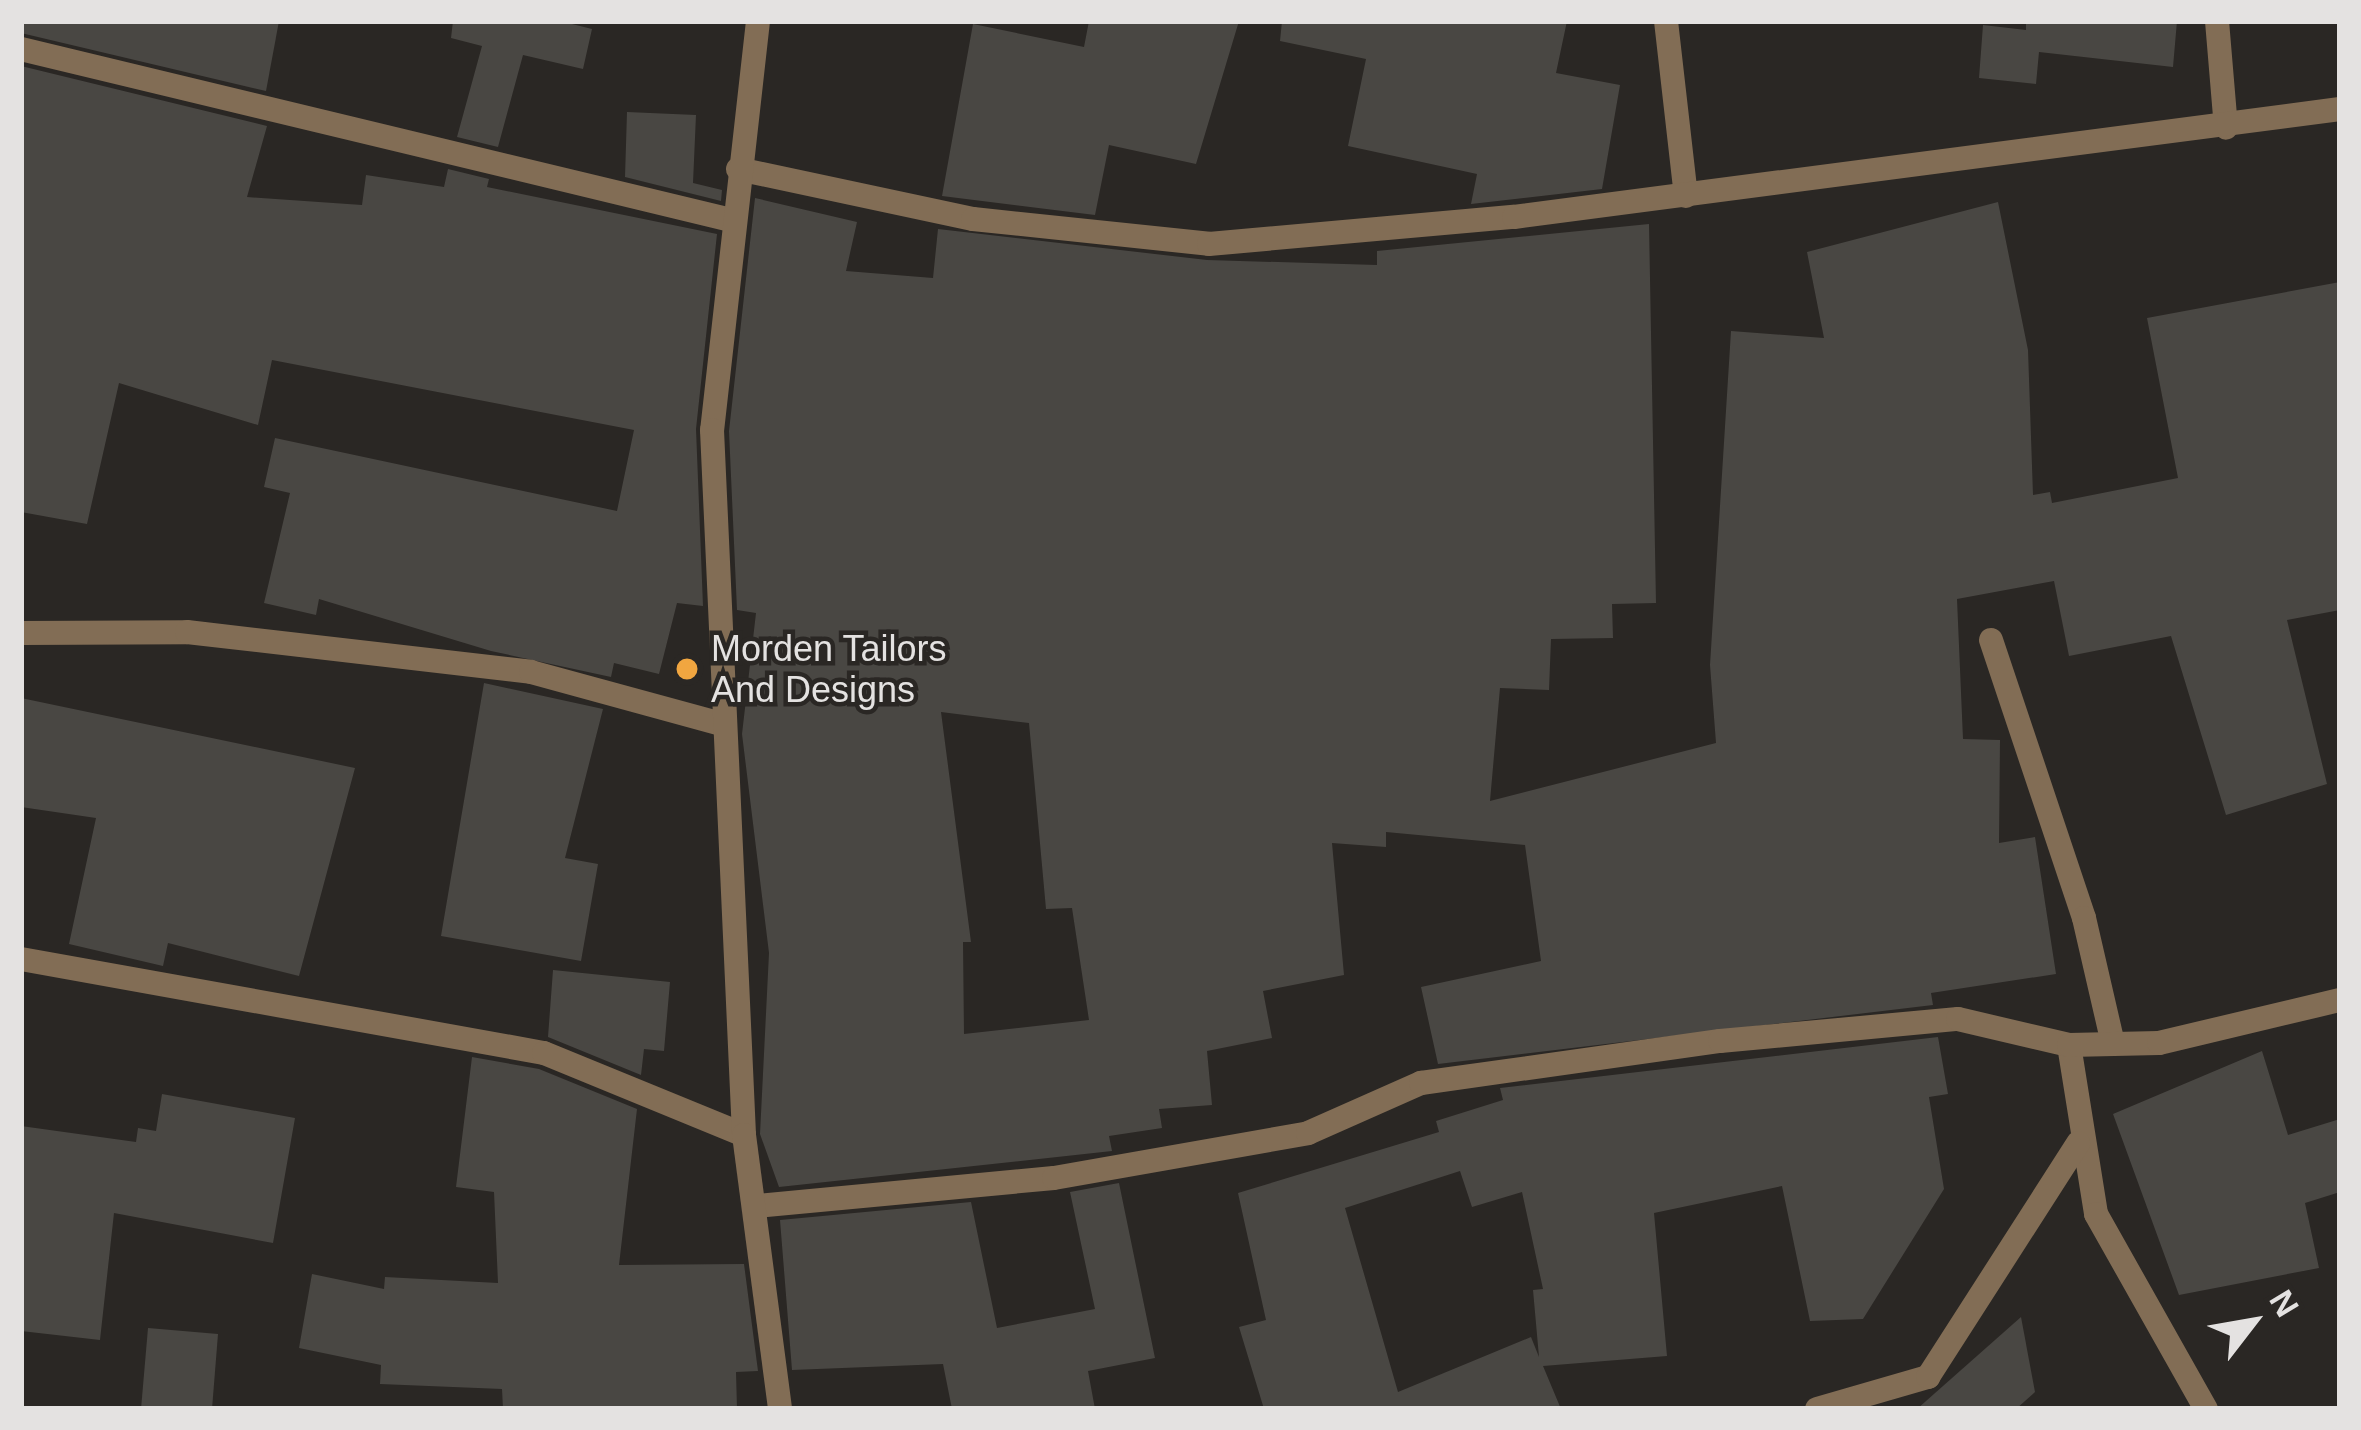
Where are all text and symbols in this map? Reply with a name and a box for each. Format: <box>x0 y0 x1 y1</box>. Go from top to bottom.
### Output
place label: Morden Tailors And Designs <box>711 626 947 711</box>
marker: Morden Tailors And Designs <box>674 656 700 682</box>
north arrow <box>2193 1262 2313 1382</box>
text: N <box>2262 1283 2306 1323</box>

